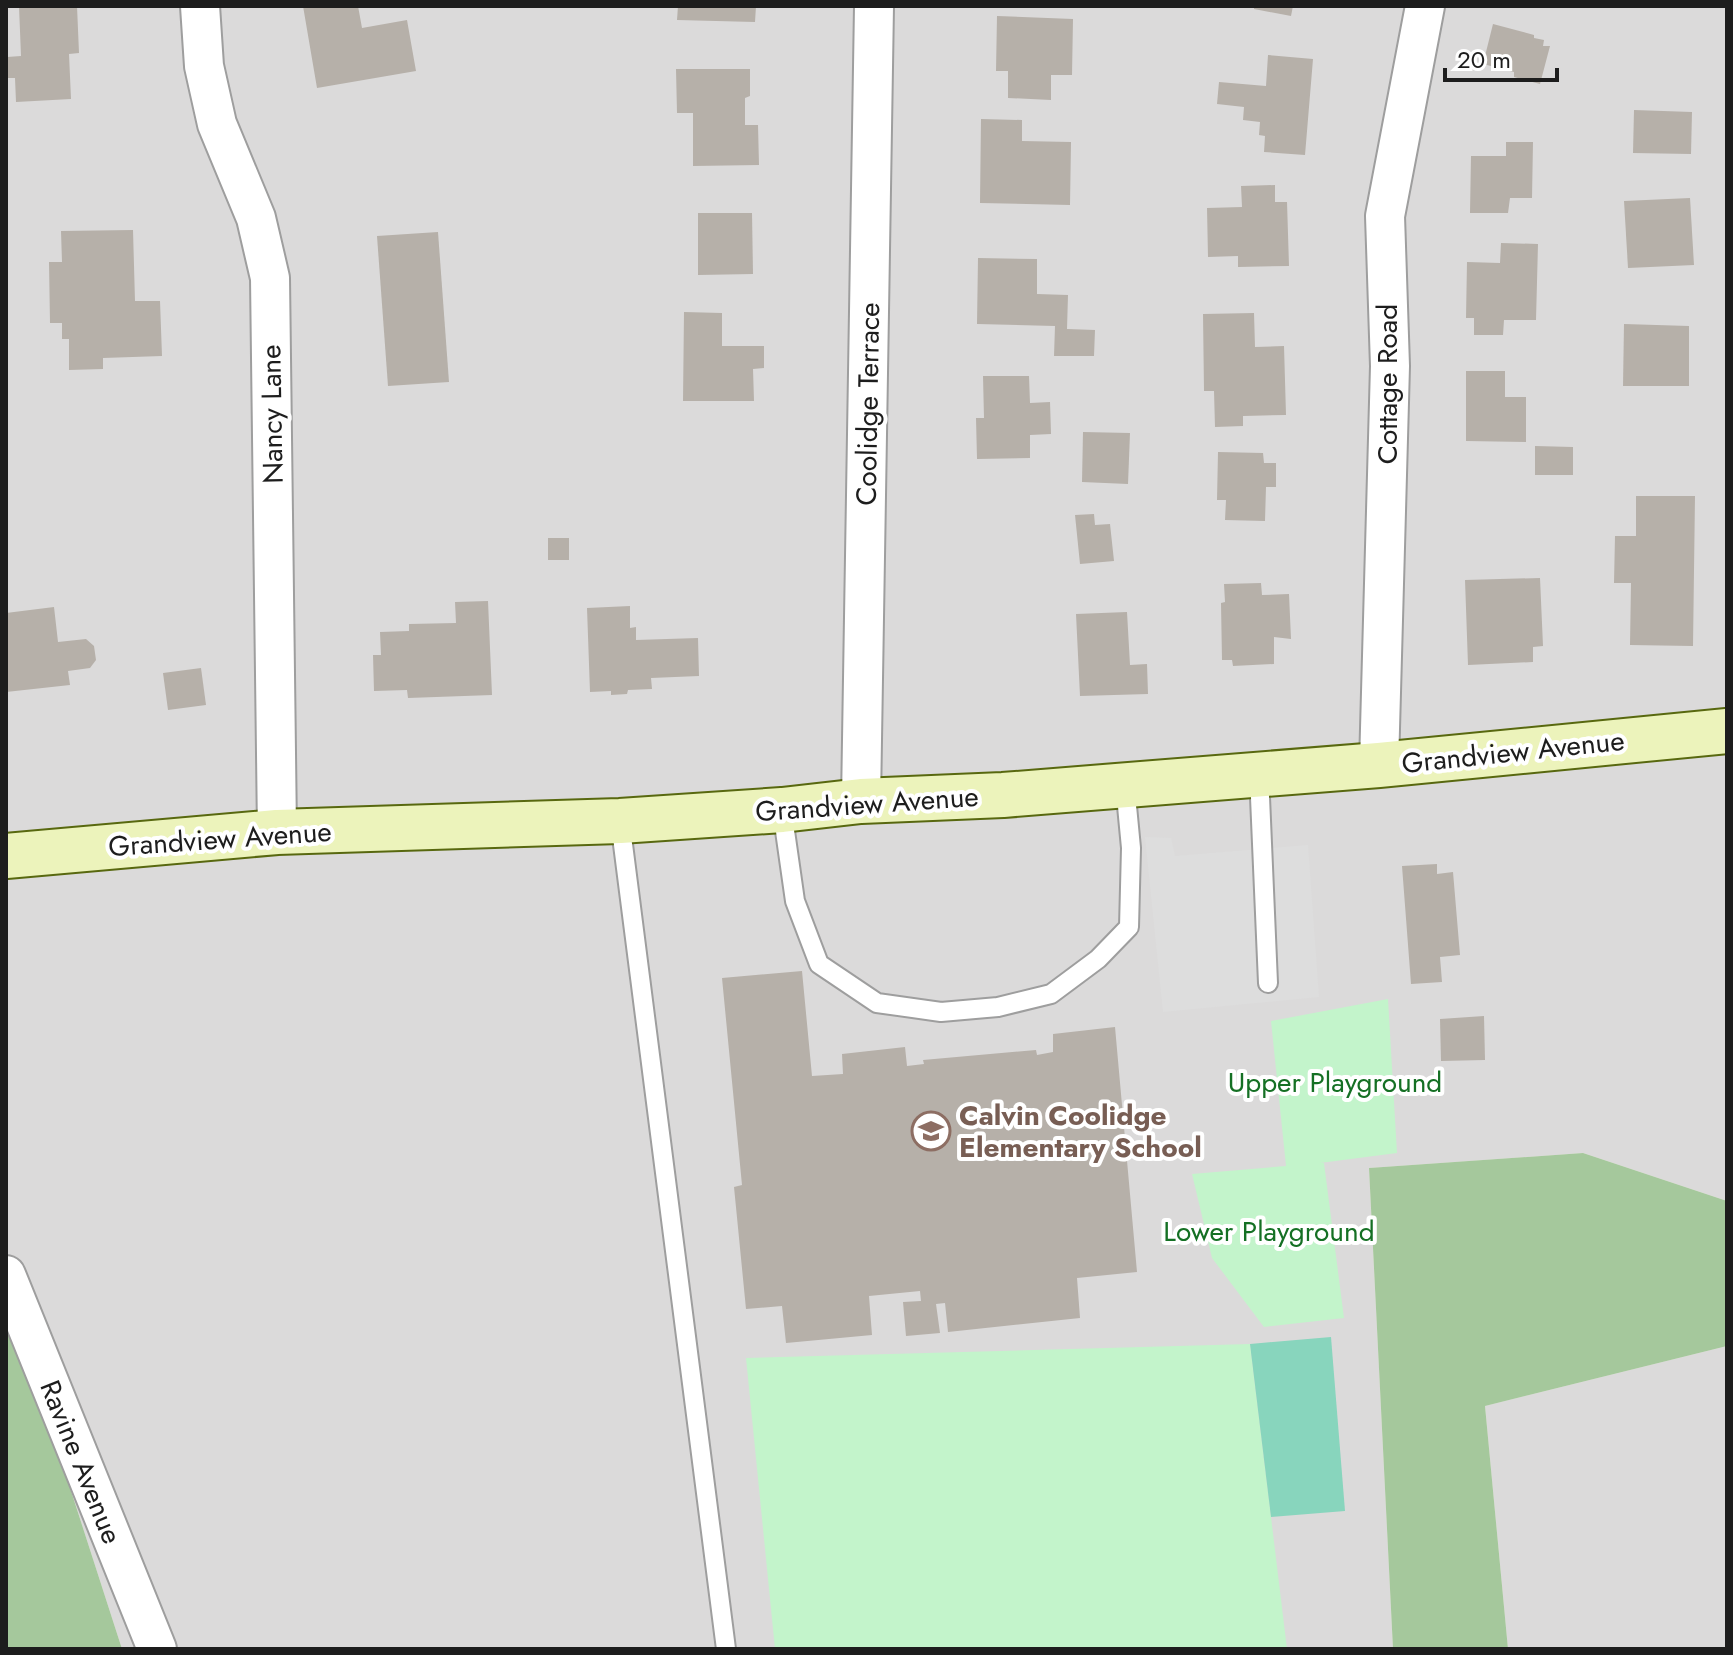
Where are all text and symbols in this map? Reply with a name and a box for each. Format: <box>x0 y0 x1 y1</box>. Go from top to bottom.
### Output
scale bar <box>1445 32 1557 82</box>
text: 20 m <box>1457 42 1511 77</box>
street label: Coolidge Terrace <box>846 302 890 506</box>
street label: Cottage Road <box>1367 304 1408 464</box>
street label: Nancy Lane <box>250 344 294 484</box>
street label: Grandview Avenue <box>1400 720 1626 784</box>
street label: Grandview Avenue <box>754 776 980 832</box>
street label: Grandview Avenue <box>107 811 333 867</box>
park label: Upper Playground <box>1228 1062 1442 1103</box>
place label: Calvin Coolidge Elementary School <box>959 1095 1202 1168</box>
school or university icon: Calvin Coolidge Elementary School <box>910 1110 952 1152</box>
park label: Lower Playground <box>1163 1211 1375 1252</box>
street label: Ravine Avenue <box>30 1374 132 1550</box>

